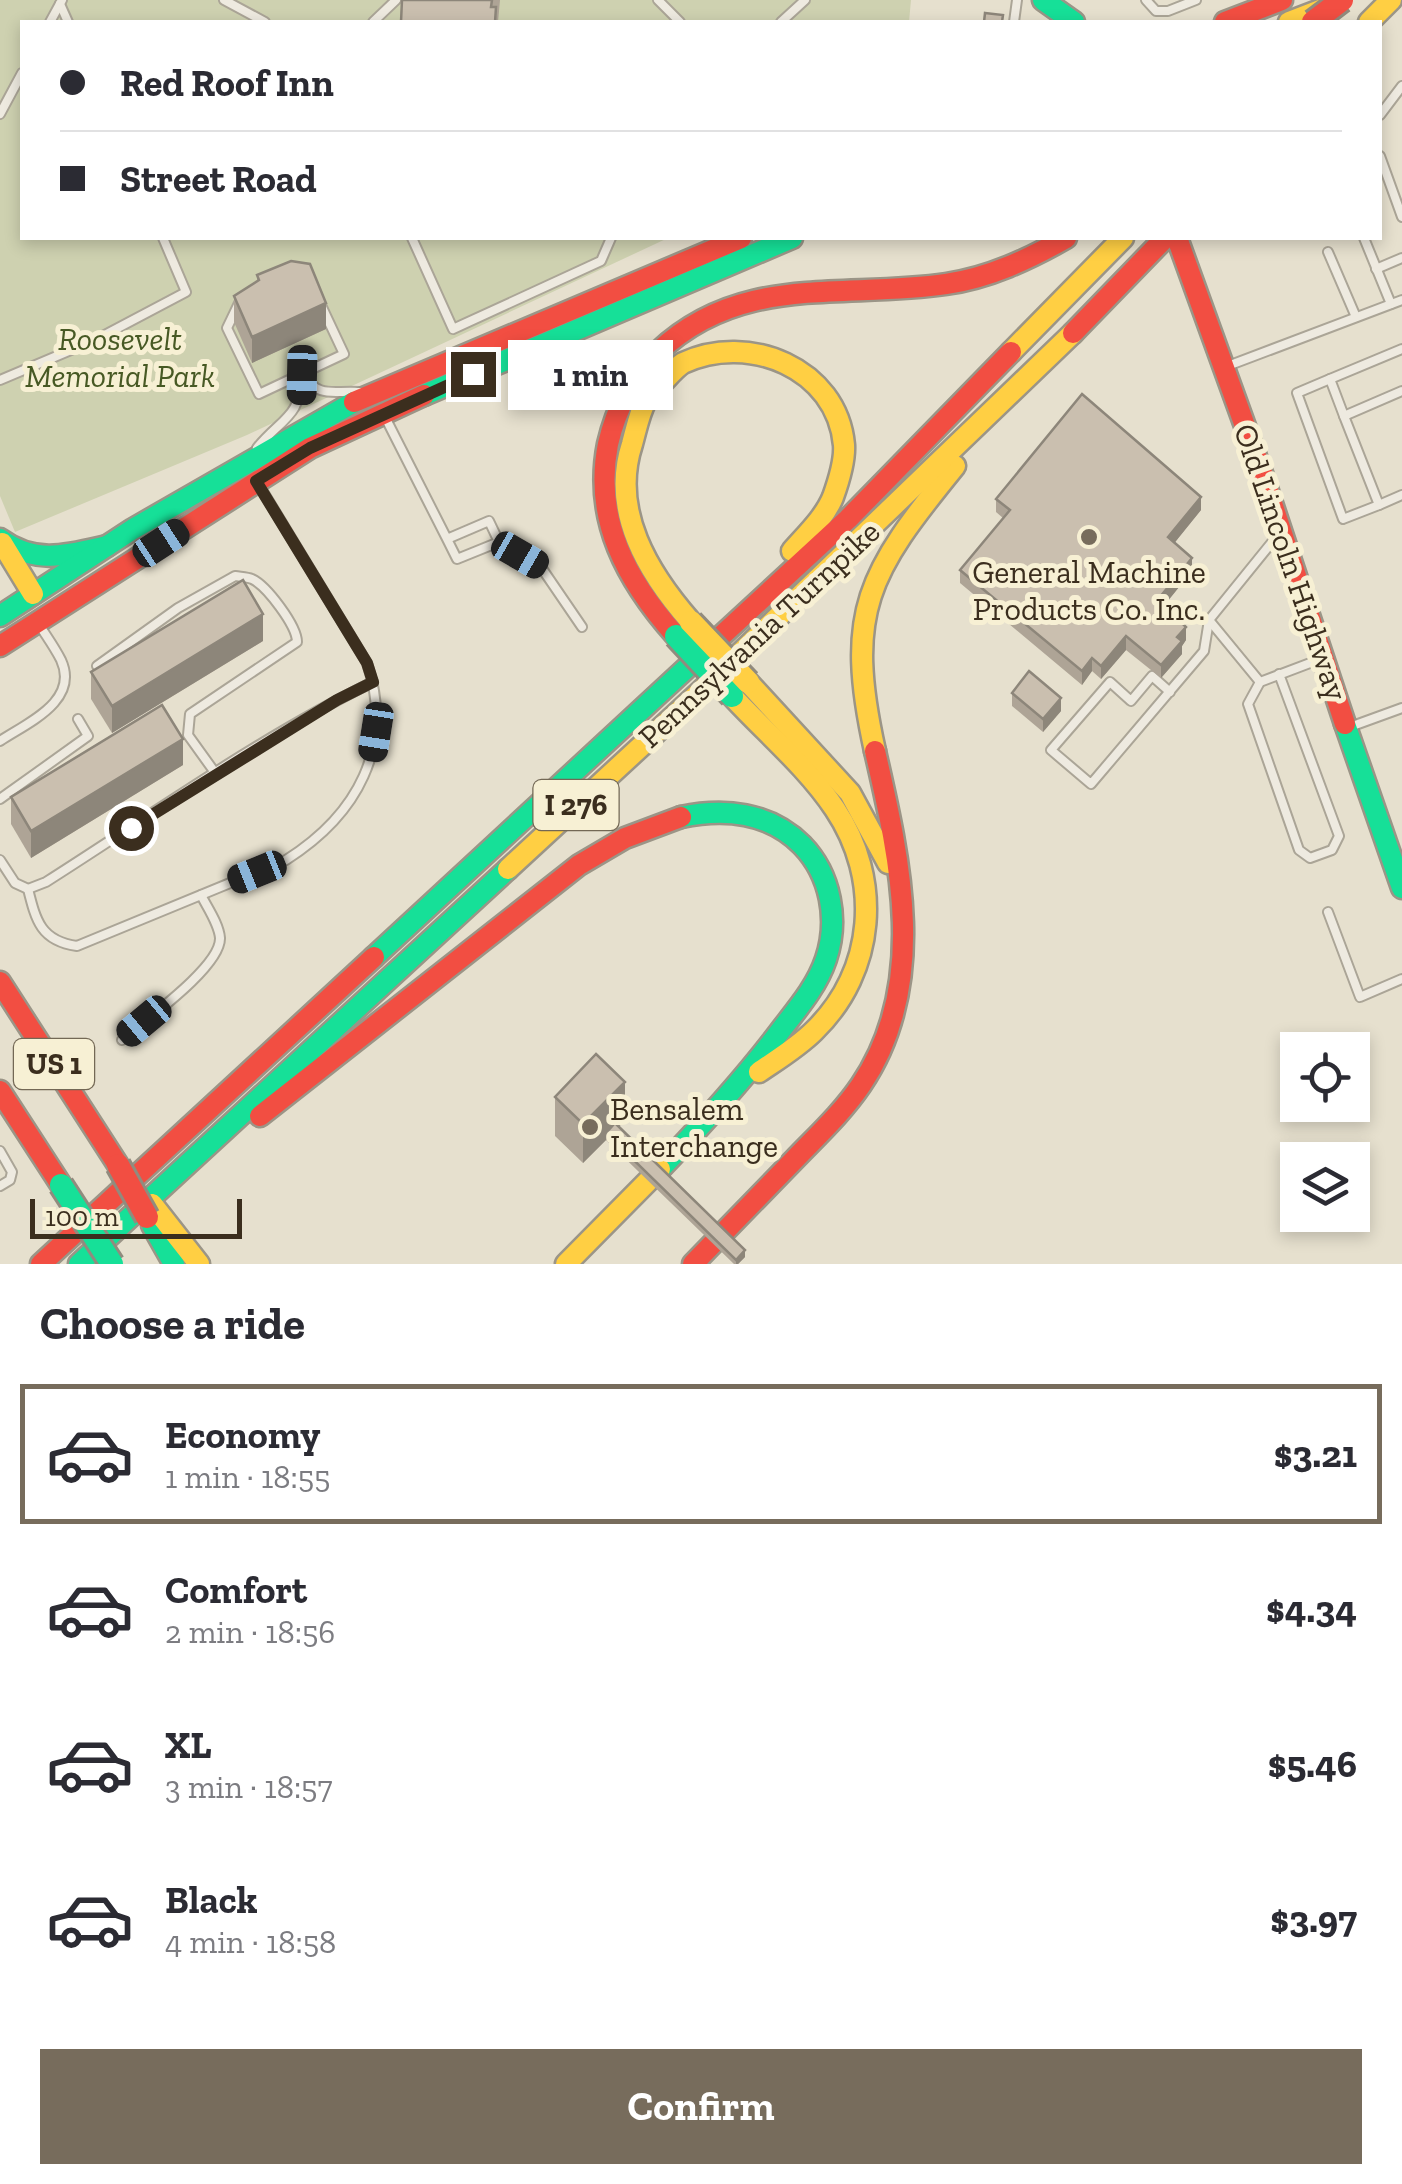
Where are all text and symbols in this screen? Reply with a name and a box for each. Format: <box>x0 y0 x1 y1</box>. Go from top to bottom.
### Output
text: Red Roof Inn <box>120 60 334 106</box>
text: Street Road <box>120 156 317 202</box>
park label: Roosevelt Memorial Park <box>25 320 215 395</box>
callout: 1 min <box>508 339 673 409</box>
car <box>286 345 318 405</box>
route end <box>451 352 496 397</box>
text: 1 min <box>553 356 628 394</box>
street label: Old Lincoln Highway <box>1226 419 1356 706</box>
street label: Pennsylvania Turnpike <box>631 512 887 756</box>
car <box>128 514 194 572</box>
marker: General Machine Products Co. Inc. <box>1078 526 1100 548</box>
car <box>487 527 553 583</box>
place label: General Machine Products Co. Inc. <box>972 553 1206 628</box>
car <box>356 700 396 764</box>
road number: I 276 <box>534 780 618 830</box>
route start <box>109 806 154 851</box>
car <box>224 847 290 897</box>
car <box>111 990 177 1052</box>
map controls <box>1280 1032 1370 1232</box>
button: locate <box>1280 1032 1370 1122</box>
road number: US 1 <box>14 1039 94 1089</box>
place label: Bensalem Interchange <box>610 1090 778 1165</box>
marker: Bensalem Interchange <box>579 1116 601 1138</box>
button: layers <box>1280 1142 1370 1232</box>
scale bar <box>30 1194 242 1238</box>
text: 100 m <box>45 1200 119 1233</box>
text: Choose a ride <box>40 1297 305 1351</box>
icon: car <box>45 1409 135 1499</box>
text: Economy <box>165 1412 320 1458</box>
text: $3.21 <box>1274 1431 1357 1477</box>
text: 1 min · 18:55 <box>165 1458 331 1496</box>
icon: car <box>45 1564 135 1654</box>
text: Comfort <box>165 1567 307 1613</box>
text: $4.34 <box>1266 1586 1357 1632</box>
text: 2 min · 18:56 <box>165 1613 335 1651</box>
icon: car <box>45 1719 135 1809</box>
text: XL <box>165 1722 212 1768</box>
text: $5.46 <box>1268 1741 1357 1787</box>
text: 3 min · 18:57 <box>165 1768 333 1806</box>
icon: car <box>45 1874 135 1964</box>
text: Black <box>165 1877 258 1923</box>
text: $3.97 <box>1270 1896 1357 1942</box>
text: 4 min · 18:58 <box>165 1923 336 1961</box>
button: Confirm <box>40 2049 1362 2164</box>

